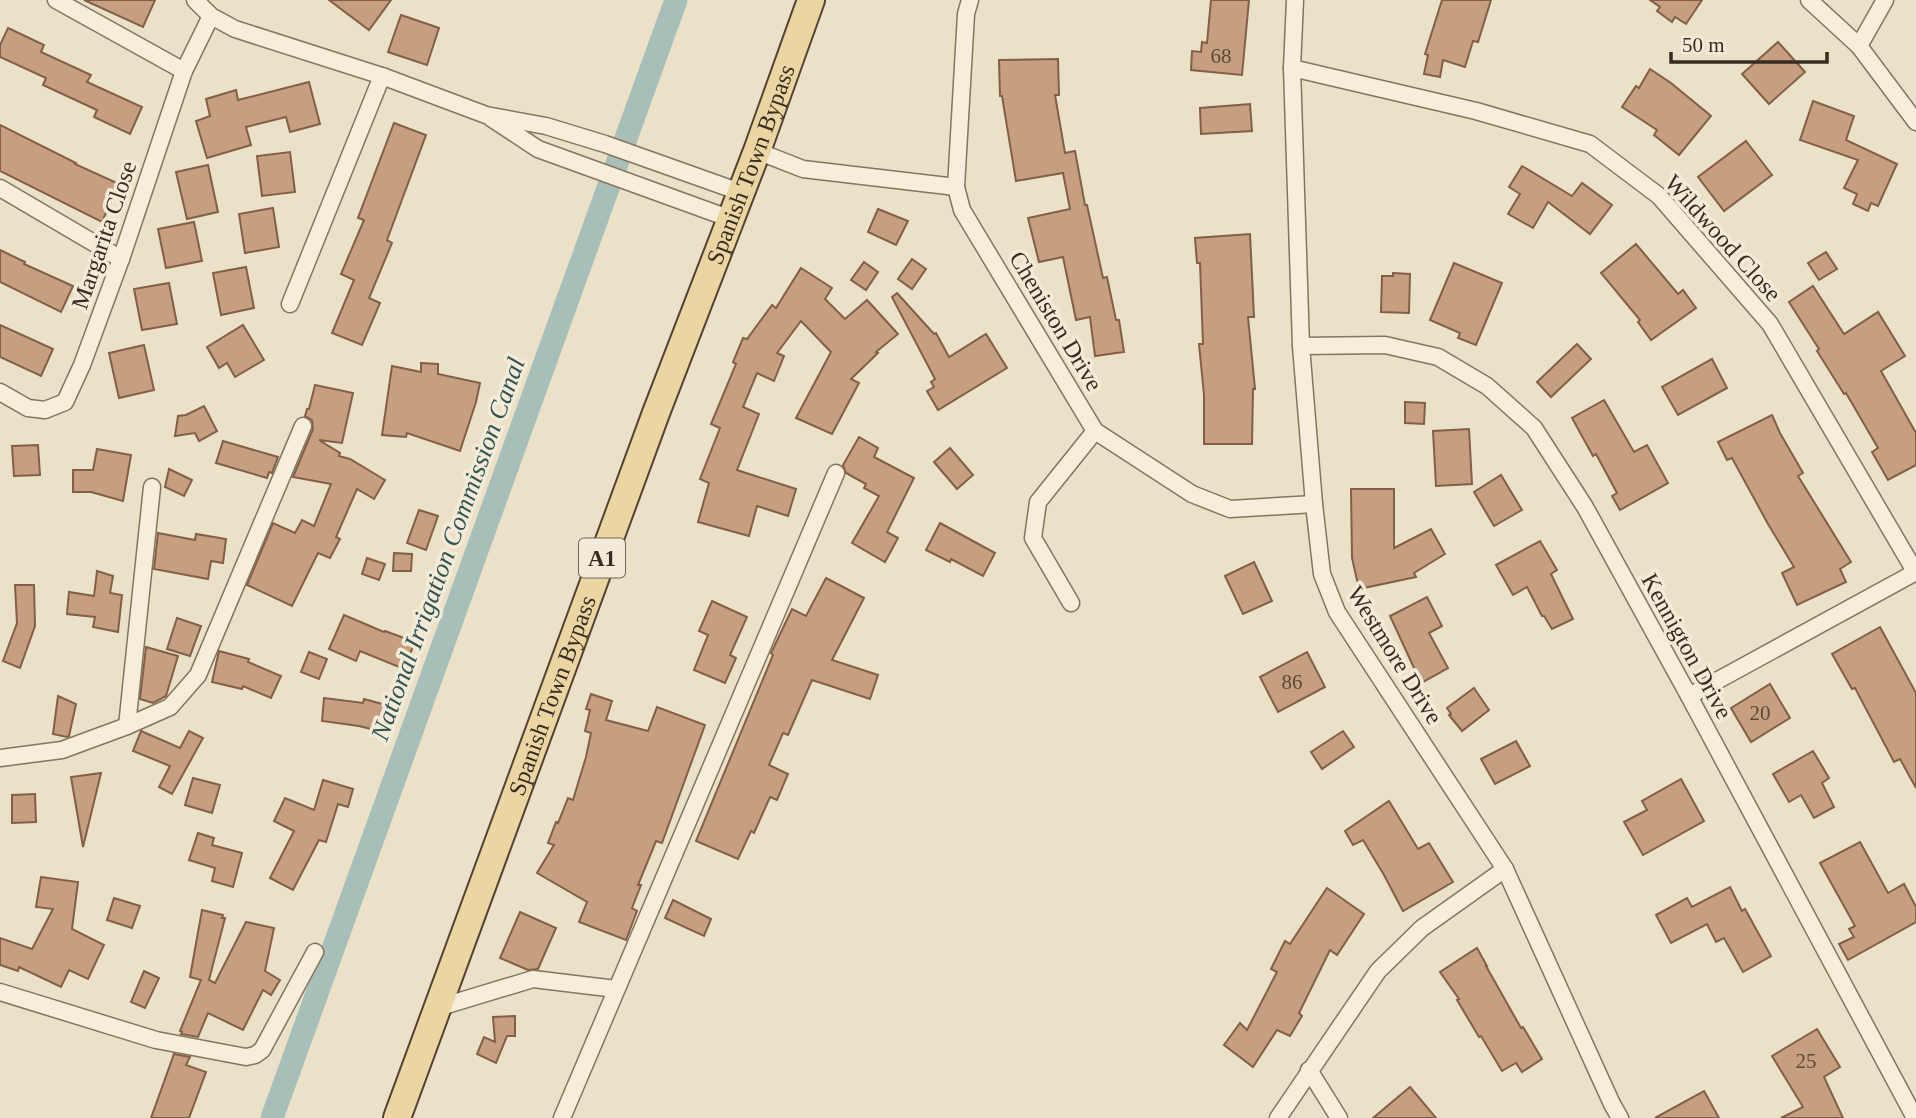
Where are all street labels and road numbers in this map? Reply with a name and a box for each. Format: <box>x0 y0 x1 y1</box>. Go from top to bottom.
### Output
street label: Spanish Town Bypass <box>702 61 800 268</box>
street label: Margarita Close <box>66 158 142 312</box>
street label: Wildwood Close <box>1659 169 1787 307</box>
street label: Cheniston Drive <box>1004 247 1108 395</box>
road number: A1 <box>579 538 625 578</box>
street label: Kennigton Drive <box>1636 569 1738 723</box>
street label: Westmore Drive <box>1342 581 1448 729</box>
street label: Spanish Town Bypass <box>504 592 601 799</box>

